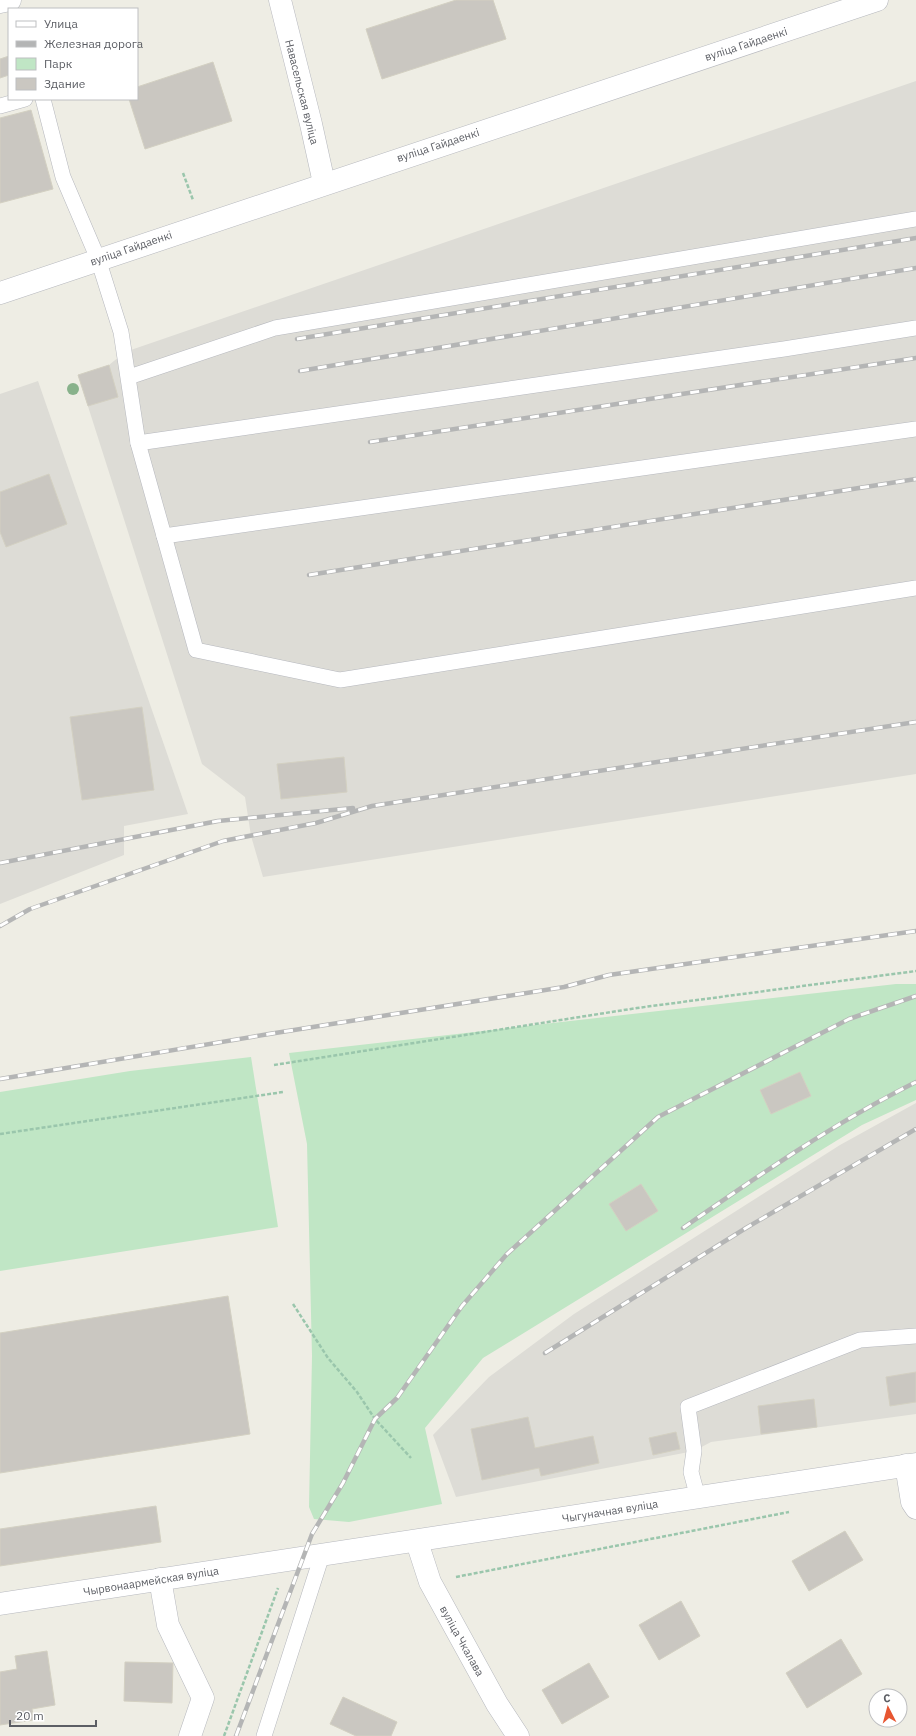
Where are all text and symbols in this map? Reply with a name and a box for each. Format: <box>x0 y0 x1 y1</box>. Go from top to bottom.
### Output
legend <box>8 8 138 100</box>
text: Улица <box>44 16 78 31</box>
street label: вуліца Гайдаенкі <box>703 24 789 64</box>
text: Железная дорога <box>44 36 144 51</box>
street label: Навасельская вуліца <box>282 38 322 146</box>
text: Парк <box>44 56 73 71</box>
text: Здание <box>44 76 86 91</box>
street label: вуліца Гайдаенкі <box>395 125 481 165</box>
street label: вуліца Гайдаенкі <box>88 227 174 269</box>
street label: Чыгуначная вуліца <box>561 1496 659 1526</box>
street label: Чырвонаармейская вуліца <box>82 1563 220 1599</box>
street label: вуліца Чкалава <box>437 1603 487 1679</box>
north arrow <box>868 1688 908 1728</box>
text: С <box>883 1691 891 1705</box>
scale bar <box>10 1702 96 1728</box>
text: 20 m <box>16 1708 44 1723</box>

